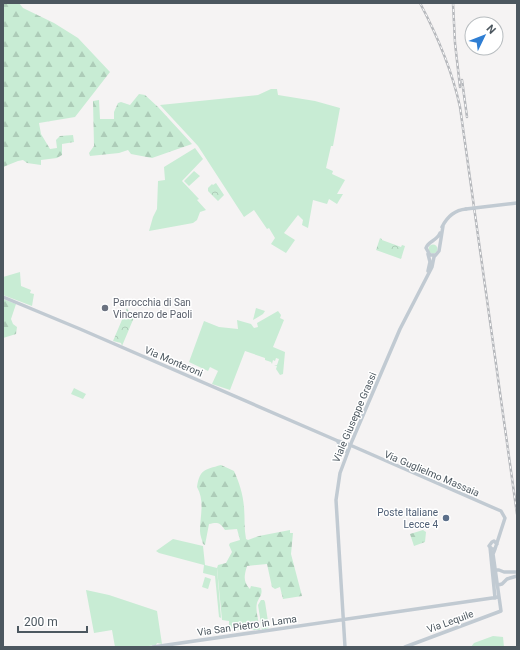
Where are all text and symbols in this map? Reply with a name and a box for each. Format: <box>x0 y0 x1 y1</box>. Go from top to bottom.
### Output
north arrow <box>464 16 504 56</box>
text: N <box>484 22 499 37</box>
place label: Parrocchia di San Vincenzo de Paoli <box>113 297 192 320</box>
marker: Parrocchia di San Vincenzo de Paoli <box>100 303 110 313</box>
street label: Via Monteroni <box>143 344 205 379</box>
street label: Viale Giuseppe Grassi <box>330 370 378 464</box>
street label: Via Guglielmo Massaia <box>383 448 481 498</box>
place label: Poste Italiane Lecce 4 <box>377 507 438 530</box>
marker: Poste Italiane Lecce 4 <box>441 513 451 523</box>
scale bar <box>18 608 87 634</box>
street label: Via Lequile <box>425 608 475 635</box>
street label: Via San Pietro in Lama <box>197 613 298 638</box>
text: 200 m <box>24 615 58 629</box>

